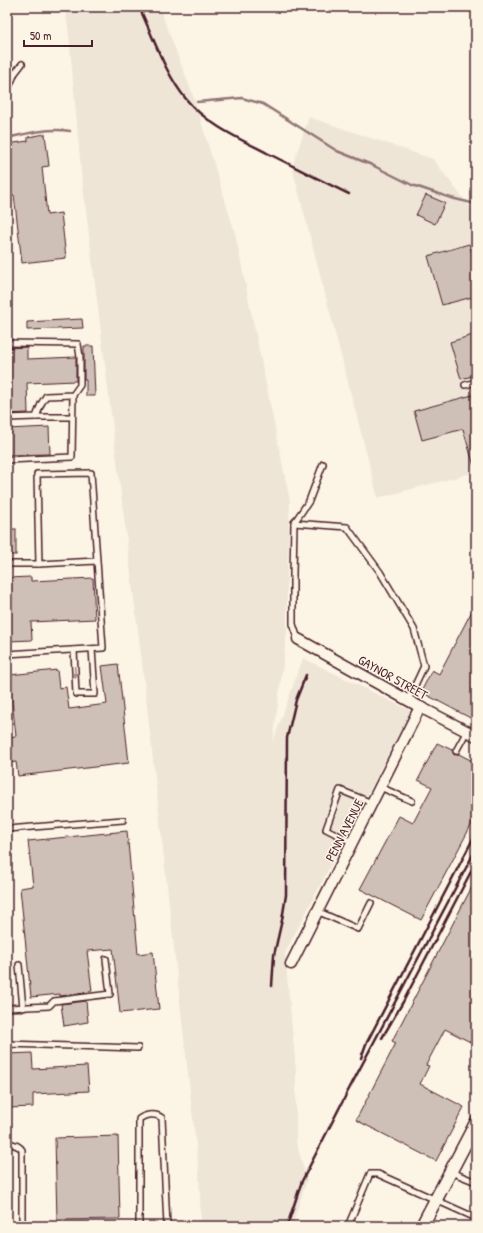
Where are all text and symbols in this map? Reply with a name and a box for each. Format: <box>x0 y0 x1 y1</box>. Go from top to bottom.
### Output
scale bar <box>24 22 92 48</box>
text: 50 m <box>30 27 51 44</box>
street label: GAYNOR STREET <box>355 650 432 704</box>
one-way arrow <box>72 666 78 679</box>
street label: PENN AVENUE <box>321 795 368 864</box>

